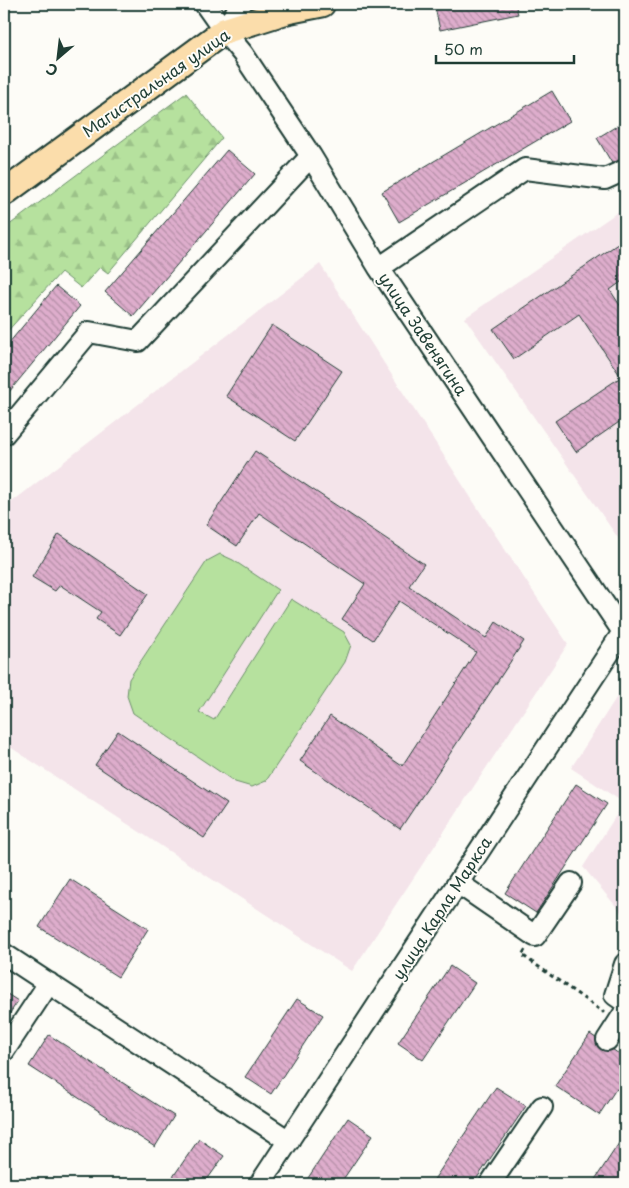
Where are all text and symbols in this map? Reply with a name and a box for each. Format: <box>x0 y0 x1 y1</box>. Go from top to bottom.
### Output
street label: Магистральная улица <box>77 22 234 142</box>
north arrow <box>32 32 82 82</box>
scale bar <box>436 32 574 64</box>
text: 50 m <box>444 37 483 60</box>
text: С <box>42 58 61 82</box>
street label: улица Завенягина <box>374 267 474 400</box>
street label: улица Карла Маркса <box>386 831 497 984</box>

